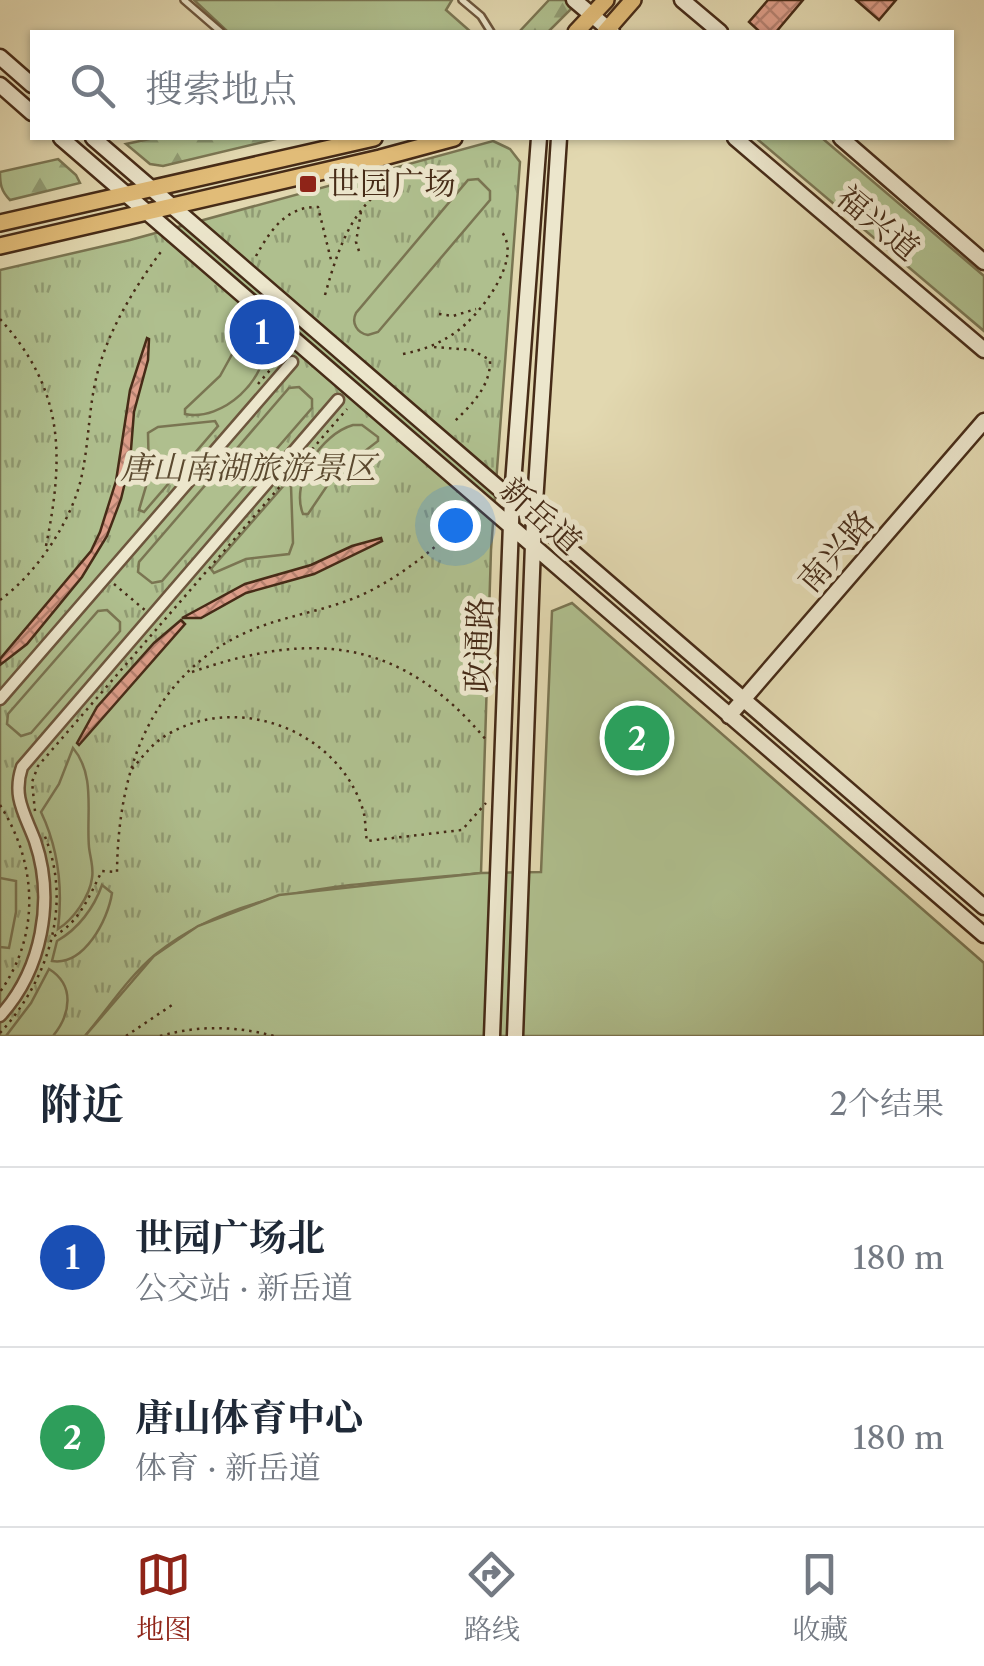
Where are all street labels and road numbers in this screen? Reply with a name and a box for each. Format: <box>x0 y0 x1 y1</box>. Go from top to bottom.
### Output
street label: 福兴道 <box>829 177 928 268</box>
street label: 新岳道 <box>493 469 590 562</box>
street label: 南兴路 <box>789 502 882 600</box>
street label: 政通路 <box>457 596 500 694</box>

